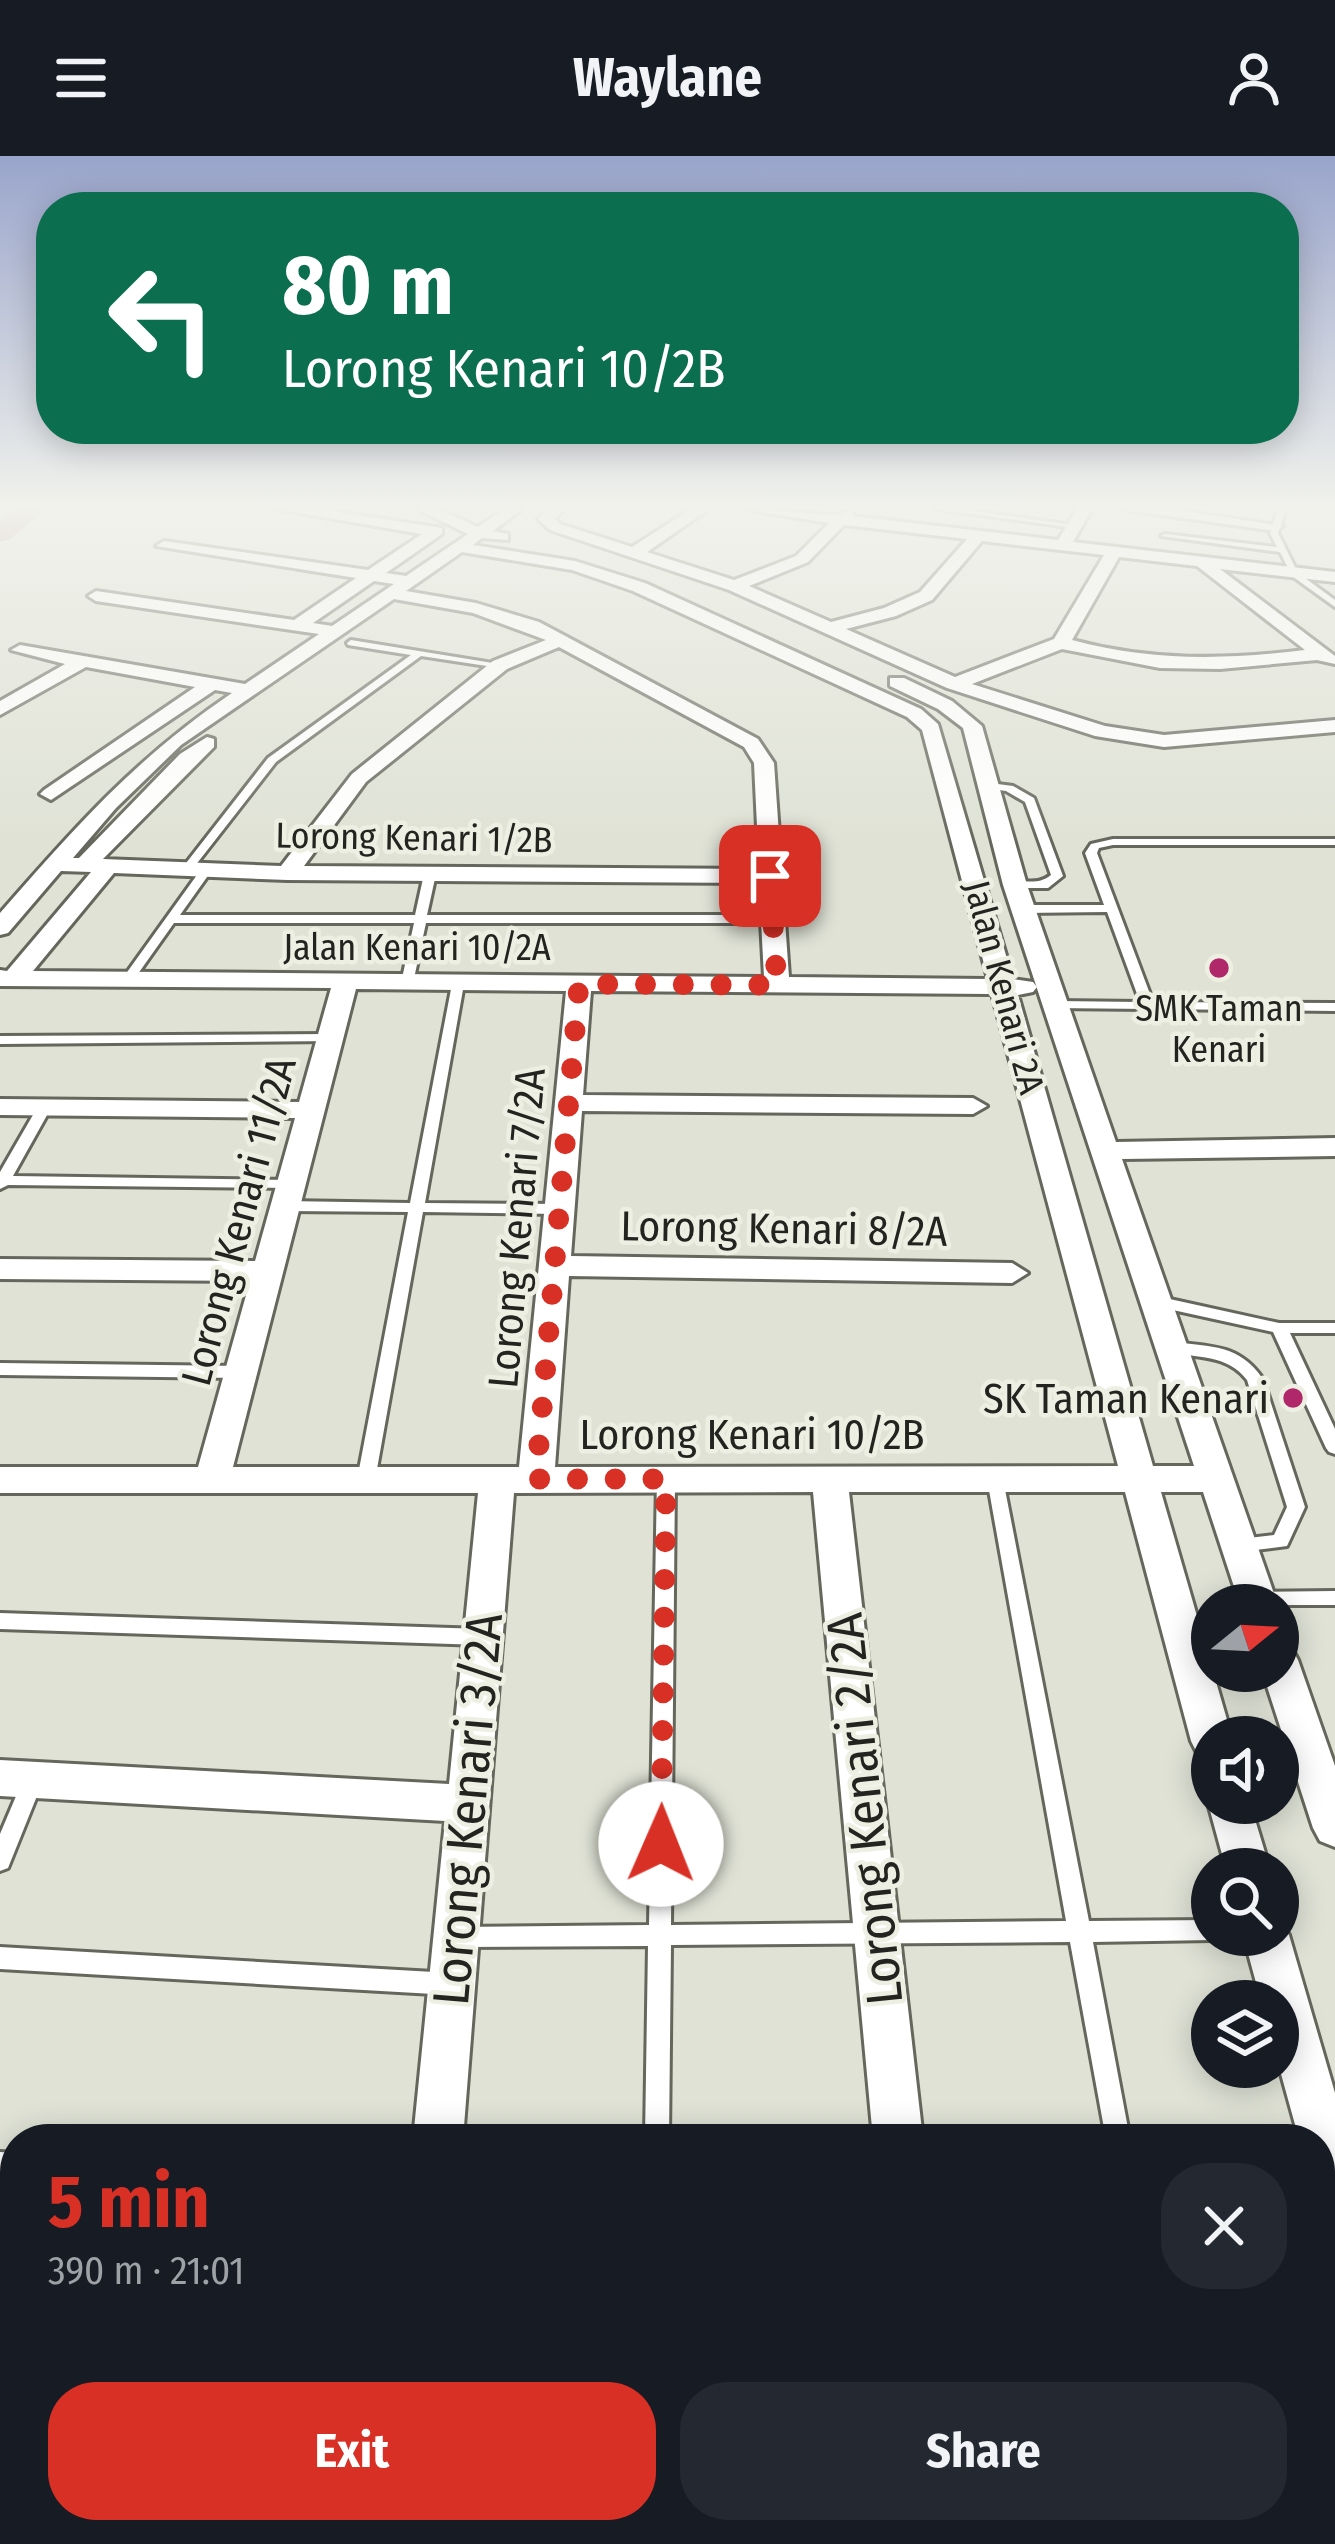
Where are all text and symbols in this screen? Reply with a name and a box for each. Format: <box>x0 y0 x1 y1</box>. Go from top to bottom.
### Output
icon: menu <box>48 45 114 111</box>
icon: person <box>1221 45 1287 111</box>
text: Waylane <box>573 46 762 110</box>
text: 80 m <box>282 235 454 336</box>
icon: left <box>84 240 240 396</box>
text: Lorong Kenari 10/2B <box>282 337 726 401</box>
street label: Lorong Kenari 1/2B <box>275 814 553 862</box>
pin <box>719 825 821 927</box>
icon: arrive <box>737 843 803 909</box>
street label: Jalan Kenari 2A <box>954 876 1054 1099</box>
street label: Jalan Kenari 10/2A <box>283 926 551 970</box>
marker: SMK Taman Kenari <box>1206 955 1232 981</box>
place label: SMK Taman Kenari <box>1135 987 1303 1072</box>
street label: Lorong Kenari 11/2A <box>171 1052 307 1391</box>
street label: Lorong Kenari 7/2A <box>478 1066 556 1390</box>
street label: Lorong Kenari 8/2A <box>620 1201 948 1257</box>
place label: SK Taman Kenari <box>983 1374 1269 1424</box>
marker: SK Taman Kenari <box>1280 1385 1306 1411</box>
street label: Lorong Kenari 10/2B <box>579 1410 925 1460</box>
north arrow <box>1191 1584 1299 1692</box>
map controls <box>1191 1584 1299 2088</box>
street label: Lorong Kenari 3/2A <box>420 1610 516 2008</box>
street label: Lorong Kenari 2/2A <box>814 1610 916 2008</box>
button: sound <box>1191 1716 1299 1824</box>
position arrow <box>598 1781 724 1907</box>
button: search <box>1191 1848 1299 1956</box>
button: layers <box>1191 1980 1299 2088</box>
text: 5 min <box>48 2160 210 2246</box>
button: close <box>1161 2163 1287 2289</box>
text: 390 m · 21:01 <box>48 2248 245 2294</box>
button: Exit <box>48 2382 656 2520</box>
button: Share <box>680 2382 1287 2520</box>

